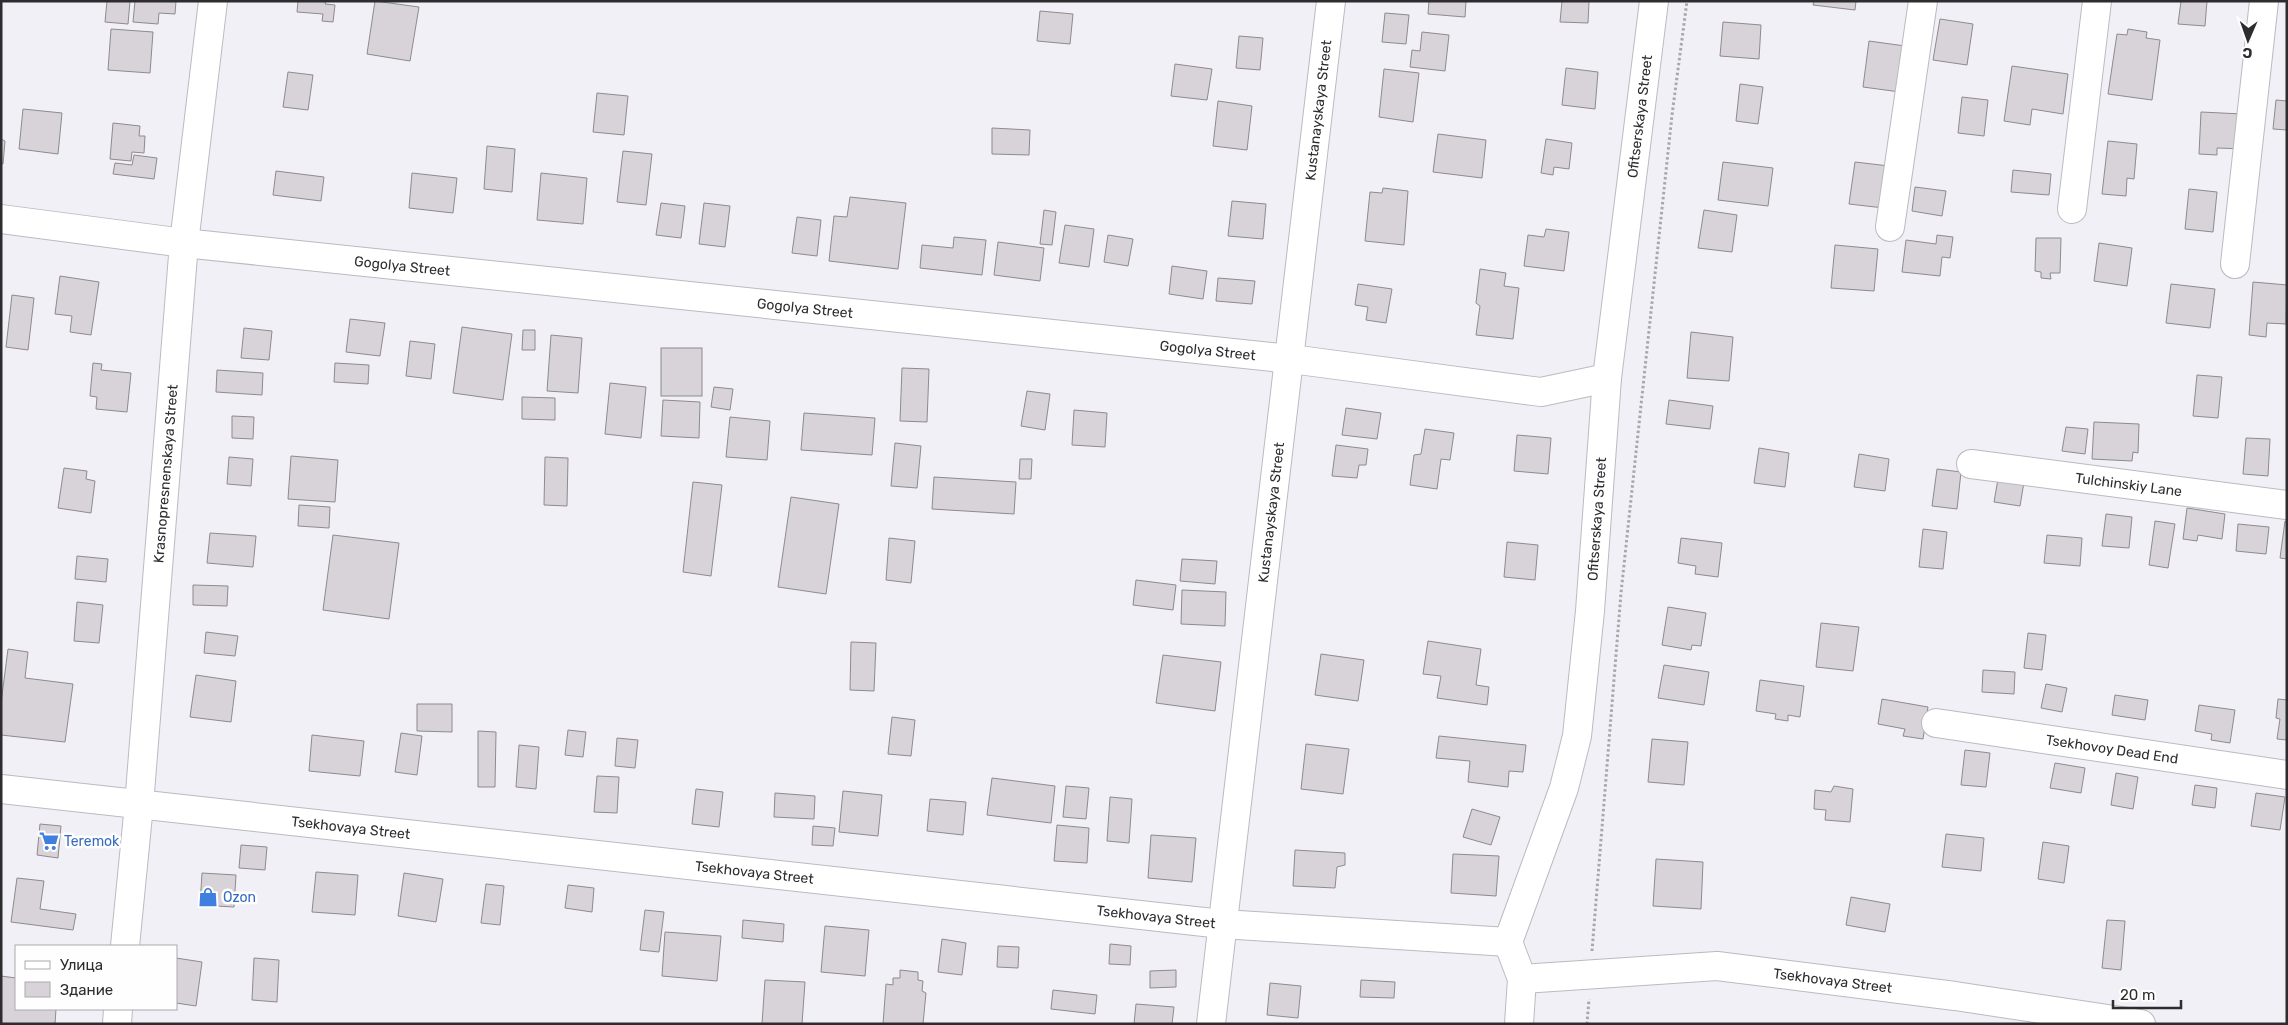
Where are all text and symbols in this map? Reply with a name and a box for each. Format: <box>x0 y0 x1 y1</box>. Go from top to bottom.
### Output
north arrow <box>2223 15 2273 65</box>
street label: Kustanayskaya Street <box>1302 39 1335 182</box>
text: С <box>2242 44 2253 61</box>
street label: Ofitserskaya Street <box>1624 53 1656 179</box>
street label: Gogolya Street <box>353 252 452 279</box>
street label: Gogolya Street <box>756 295 854 322</box>
street label: Gogolya Street <box>1159 337 1257 364</box>
street label: Krasnopresnenskaya Street <box>150 383 181 564</box>
street label: Kustanayskaya Street <box>1254 441 1288 584</box>
street label: Ofitserskaya Street <box>1584 456 1610 581</box>
street label: Tulchinskiy Lane <box>2074 469 2183 500</box>
street label: Tsekhovoy Dead End <box>2045 731 2179 767</box>
street label: Tsekhovaya Street <box>290 813 412 843</box>
supermarket icon: Teremok <box>38 830 60 852</box>
place label: Teremok <box>64 833 120 850</box>
street label: Tsekhovaya Street <box>694 857 815 887</box>
shop icon: Ozon <box>197 886 219 908</box>
place label: Ozon <box>223 889 256 906</box>
street label: Tsekhovaya Street <box>1096 902 1217 932</box>
legend <box>15 945 178 1010</box>
text: Улица <box>60 956 103 974</box>
street label: Tsekhovaya Street <box>1772 965 1894 997</box>
scale bar <box>2113 978 2180 1010</box>
text: Здание <box>60 981 113 999</box>
text: 20 m <box>2120 986 2155 1004</box>

